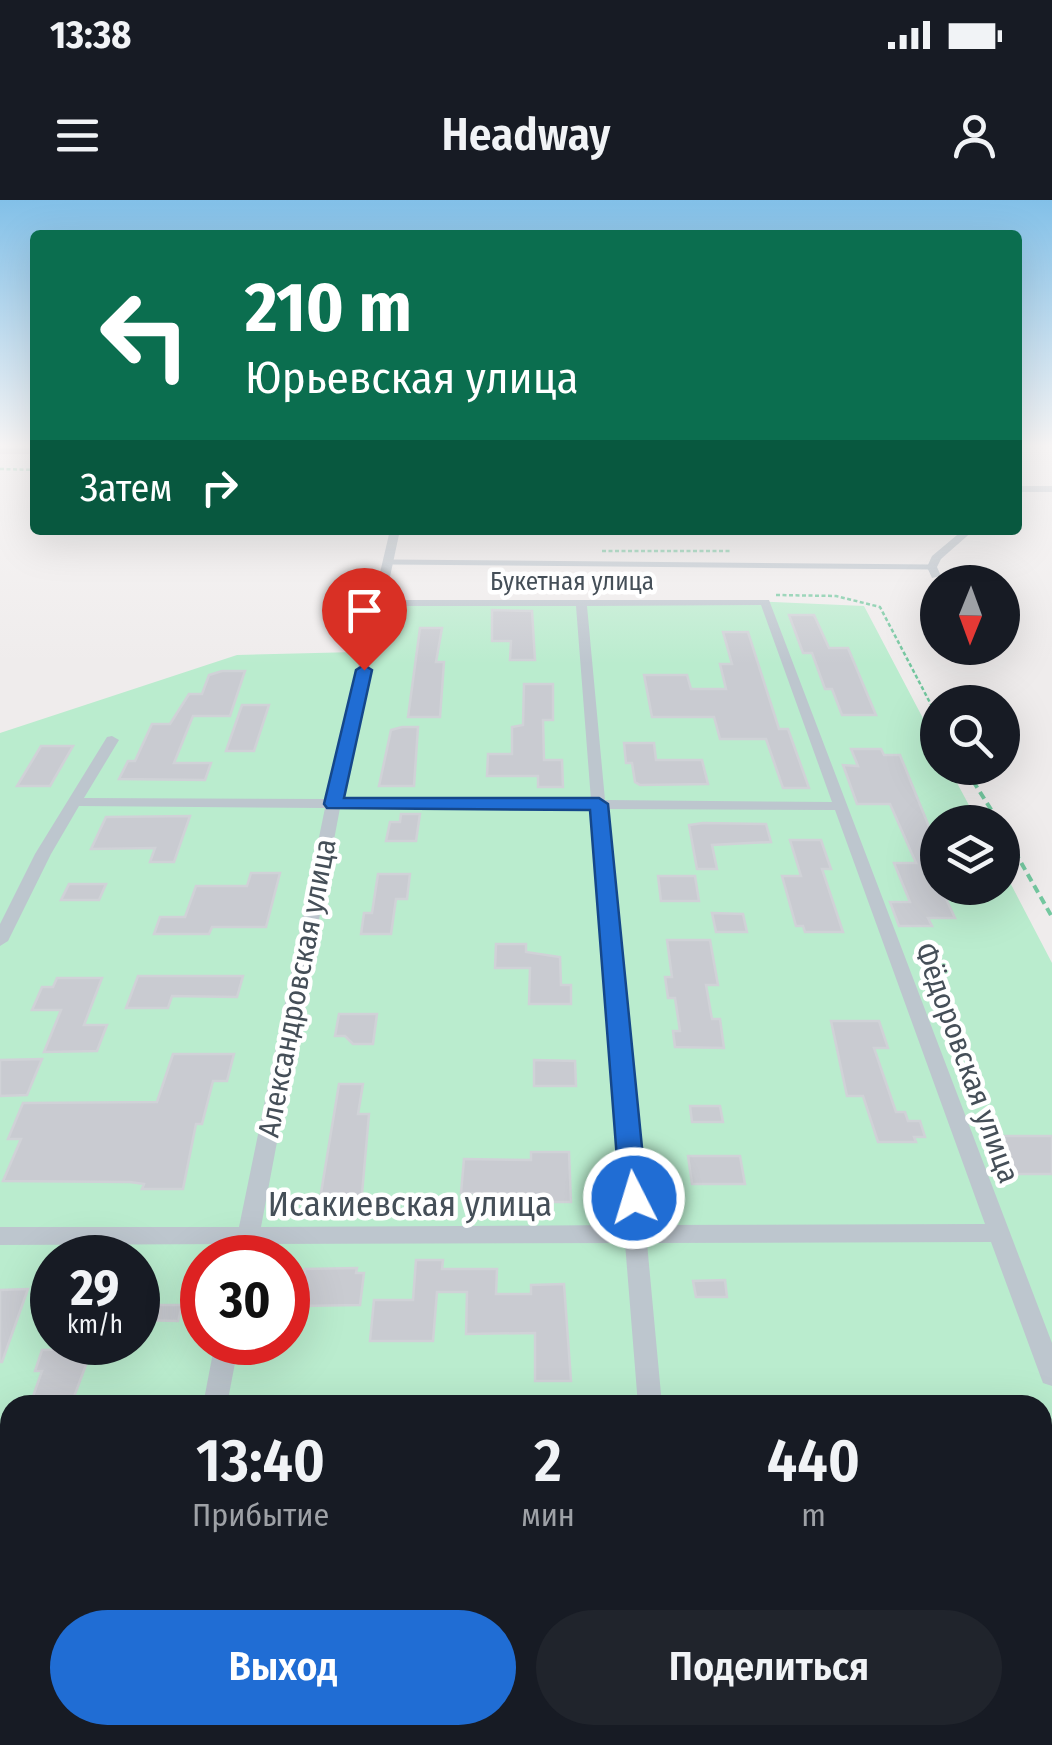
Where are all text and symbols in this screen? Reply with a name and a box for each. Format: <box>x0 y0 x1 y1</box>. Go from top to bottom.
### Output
text: 13:38 <box>50 12 131 58</box>
icon: menu <box>50 108 105 163</box>
text: Headway <box>442 108 610 162</box>
icon: person <box>947 108 1002 163</box>
text: 210 m <box>245 266 412 350</box>
icon: left <box>80 270 210 400</box>
text: Юрьевская улица <box>245 351 579 405</box>
icon: right <box>192 460 247 515</box>
text: Затем <box>80 465 172 511</box>
north arrow <box>920 565 1020 665</box>
map controls <box>920 565 1020 905</box>
street label: Букетная улица <box>490 567 654 597</box>
pin <box>322 568 407 671</box>
icon: arrive <box>337 583 392 638</box>
button: search <box>920 685 1020 785</box>
button: layers <box>920 805 1020 905</box>
street label: Александровская улица <box>250 836 344 1140</box>
street label: Фёдоровская улица <box>907 938 1027 1188</box>
position arrow <box>582 1146 686 1250</box>
street label: Исакиевская улица <box>268 1183 552 1225</box>
speed limit sign: 30 <box>180 1235 310 1365</box>
text: 29 <box>71 1258 119 1318</box>
text: km/h <box>67 1310 123 1340</box>
text: 13:40 <box>196 1425 325 1497</box>
text: 2 <box>534 1425 562 1497</box>
text: 440 <box>767 1425 860 1497</box>
text: Прибытие <box>192 1496 329 1534</box>
text: мин <box>521 1496 575 1534</box>
text: m <box>801 1496 826 1534</box>
button: Выход <box>50 1610 516 1725</box>
button: Поделиться <box>536 1610 1002 1725</box>

